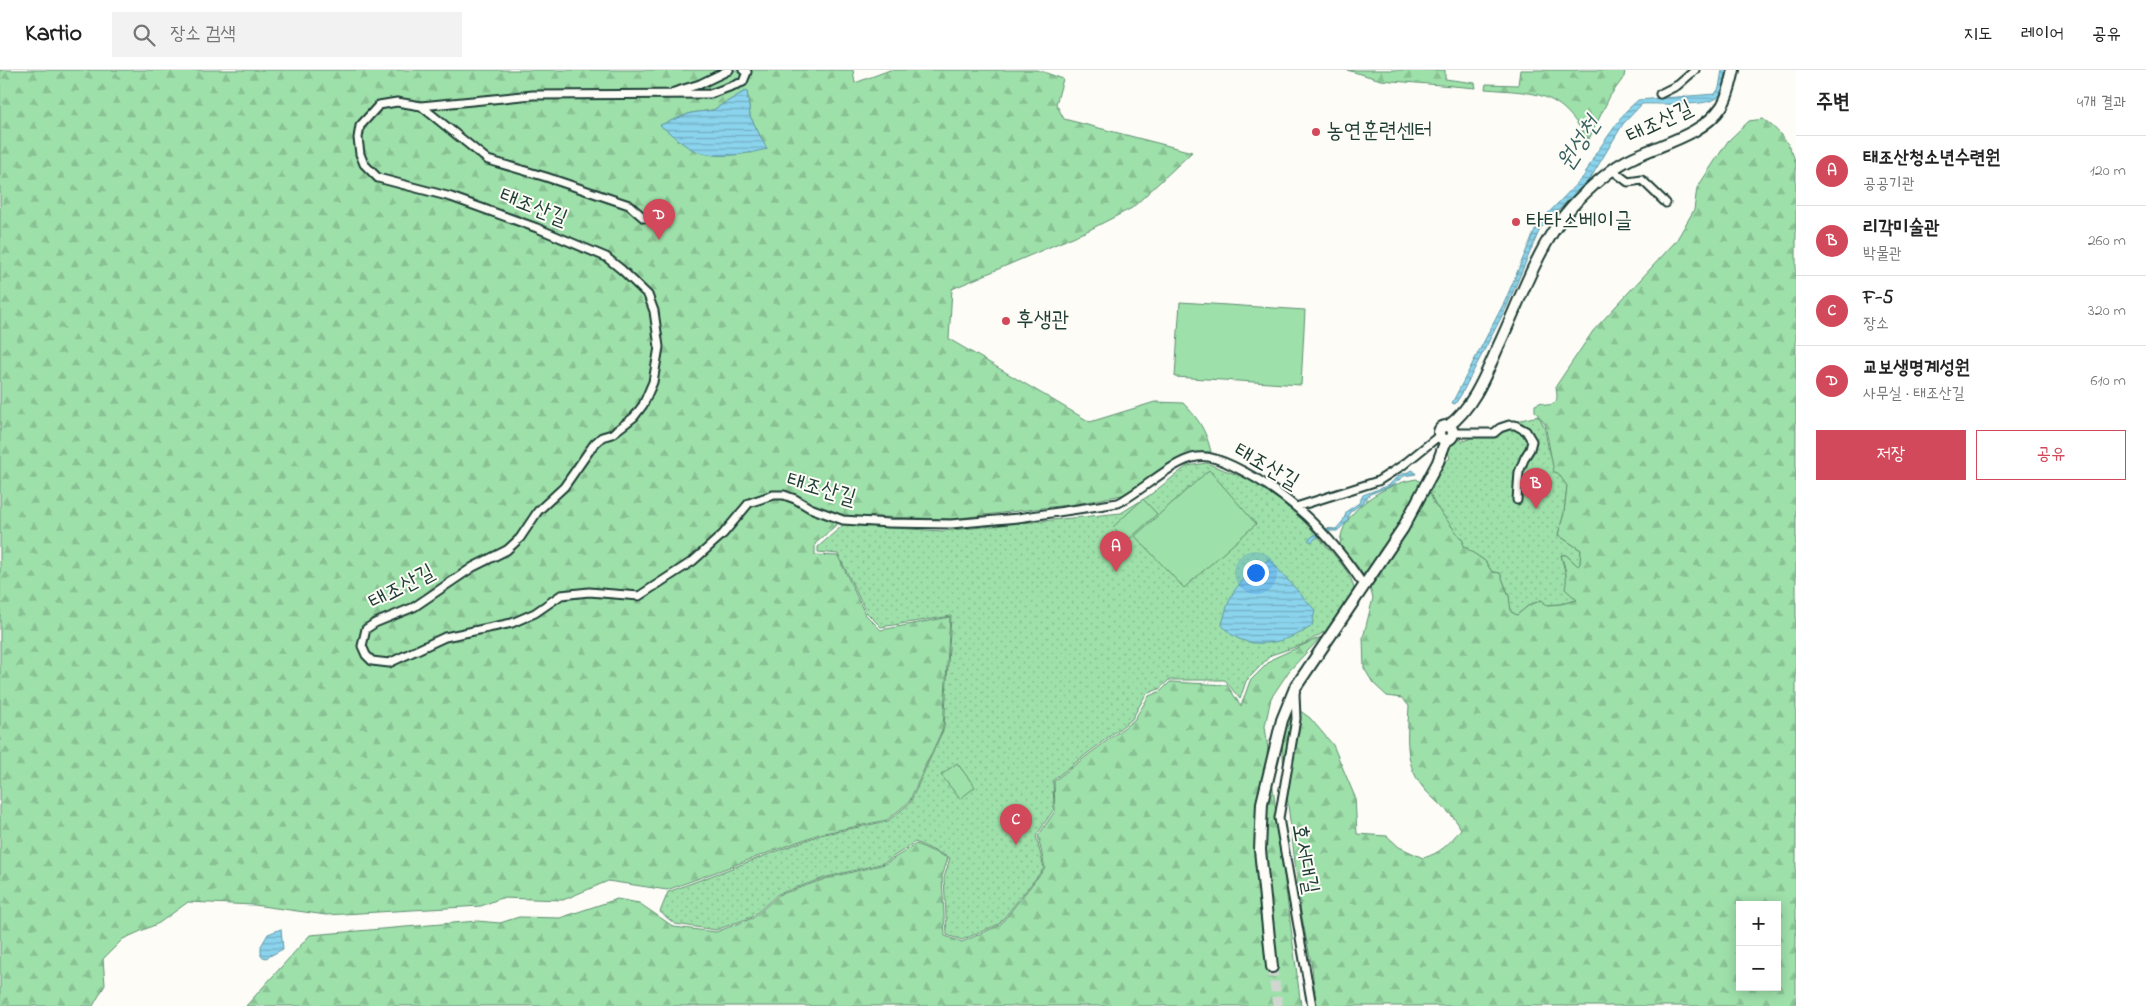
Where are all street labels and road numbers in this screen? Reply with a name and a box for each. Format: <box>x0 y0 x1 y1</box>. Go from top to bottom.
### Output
street label: 태조산길 <box>1621 93 1699 153</box>
street label: 태조산길 <box>494 180 572 236</box>
street label: 태조산길 <box>1227 435 1305 499</box>
street label: 태조산길 <box>783 465 860 515</box>
street label: 태조산길 <box>363 557 441 619</box>
street label: 호서대길 <box>1282 821 1326 897</box>

